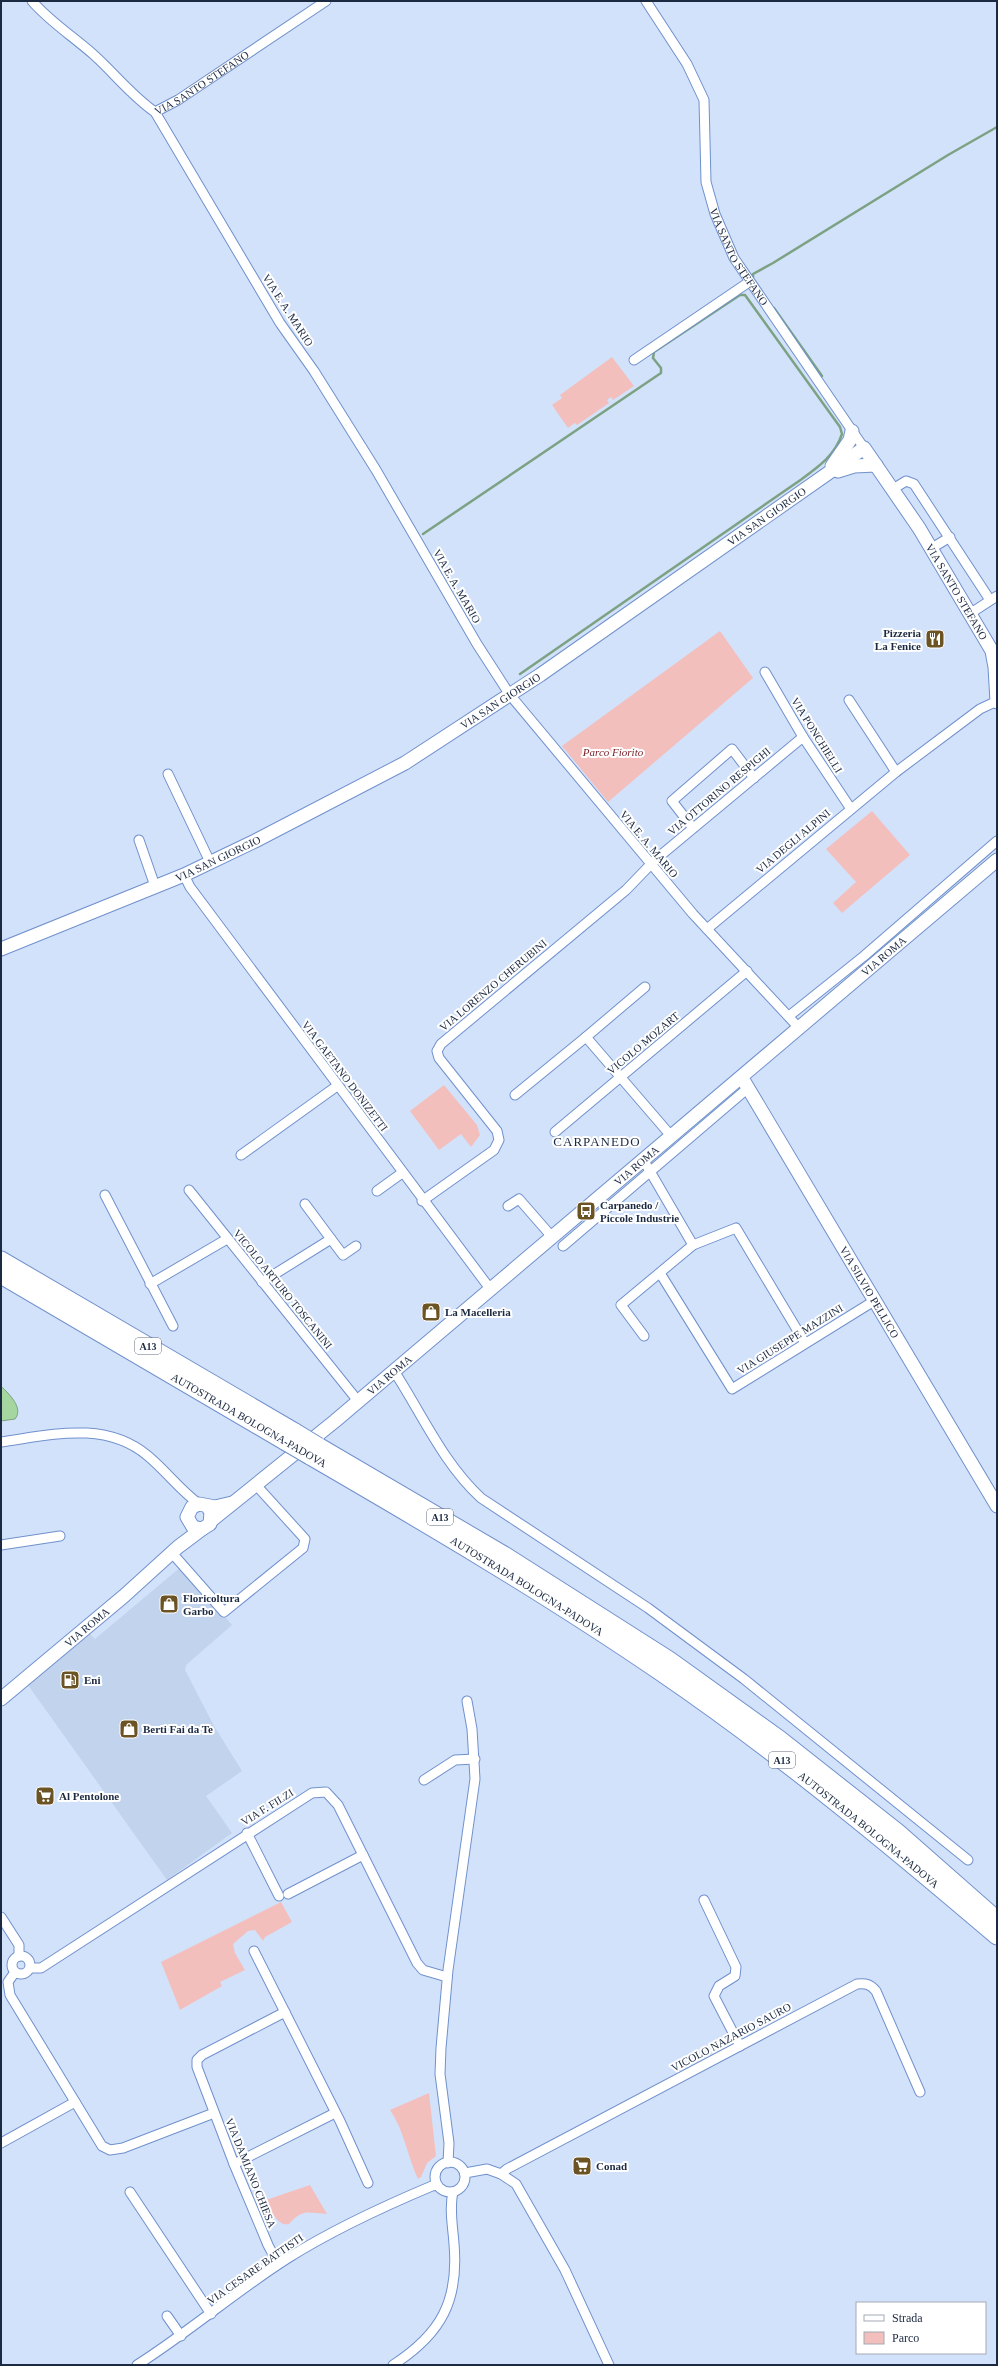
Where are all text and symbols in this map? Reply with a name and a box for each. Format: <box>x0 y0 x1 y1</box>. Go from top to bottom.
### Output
street label: VIA SANTO STEFANO <box>152 48 251 117</box>
street label: VIA SANTO STEFANO <box>708 206 770 307</box>
street label: VIA E. A. MARIO <box>260 272 316 348</box>
street label: VIA SAN GIORGIO <box>725 485 808 548</box>
street label: VIA SANTO STEFANO <box>924 541 990 642</box>
street label: VIA E. A. MARIO <box>431 547 483 625</box>
place label: Pizzeria La Fenice <box>875 627 921 652</box>
restaurant icon: Pizzeria La Fenice <box>924 628 946 650</box>
street label: VIA SAN GIORGIO <box>458 670 543 731</box>
street label: VIA PONCHIELLI <box>789 695 845 775</box>
street label: VIA OTTORINO RESPIGHI <box>665 744 773 837</box>
park label: Parco Fiorito <box>582 746 644 758</box>
street label: VIA DEGLI ALPINI <box>754 806 833 875</box>
street label: VIA E. A. MARIO <box>618 808 680 880</box>
street label: VIA SAN GIORGIO <box>174 833 263 884</box>
street label: VIA ROMA <box>859 934 908 978</box>
street label: VIA LORENZO CHERUBINI <box>437 937 549 1033</box>
street label: VICOLO MOZART <box>605 1009 682 1077</box>
street label: VIA GAETANO DONIZETTI <box>300 1019 391 1134</box>
district label: CARPANEDO <box>553 1134 641 1149</box>
street label: VIA ROMA <box>612 1143 661 1188</box>
place label: Carpanedo / Piccole Industrie <box>600 1199 679 1224</box>
bus stop icon: Carpanedo / Piccole Industrie <box>575 1200 597 1222</box>
street label: VICOLO ARTURO TOSCANINI <box>231 1227 335 1351</box>
street label: VIA SILVIO PELLICO <box>837 1244 901 1340</box>
shop icon: La Macelleria <box>420 1301 442 1323</box>
street label: VIA GIUSEPPE MAZZINI <box>735 1301 845 1376</box>
place label: La Macelleria <box>445 1306 511 1318</box>
road number: A13 <box>135 1338 161 1354</box>
street label: VIA ROMA <box>364 1353 414 1397</box>
street label: AUTOSTRADA BOLOGNA-PADOVA <box>169 1370 329 1470</box>
road number: A13 <box>427 1509 453 1525</box>
street label: AUTOSTRADA BOLOGNA-PADOVA <box>448 1534 606 1638</box>
place label: Floricoltura Garbo <box>183 1592 240 1617</box>
shop icon: Floricoltura Garbo <box>158 1593 180 1615</box>
street label: VIA ROMA <box>62 1605 112 1649</box>
fuel station icon: Eni <box>59 1669 81 1691</box>
place label: Eni <box>84 1674 101 1686</box>
shop icon: Berti Fai da Te <box>118 1718 140 1740</box>
place label: Berti Fai da Te <box>143 1723 213 1735</box>
road number: A13 <box>769 1752 795 1768</box>
street label: AUTOSTRADA BOLOGNA-PADOVA <box>796 1769 941 1890</box>
supermarket icon: Al Pentolone <box>34 1785 56 1807</box>
street label: VIA F. FILZI <box>239 1786 296 1828</box>
place label: Al Pentolone <box>59 1790 119 1802</box>
street label: VICOLO NAZARIO SAURO <box>669 2000 793 2074</box>
street label: VIA DAMIANO CHIESA <box>223 2116 279 2230</box>
supermarket icon: Conad <box>571 2155 593 2177</box>
place label: Conad <box>596 2160 627 2172</box>
street label: VIA CESARE BATTISTI <box>205 2231 306 2307</box>
legend <box>856 2302 986 2354</box>
text: Strada <box>892 2311 923 2325</box>
text: Parco <box>892 2331 919 2345</box>

